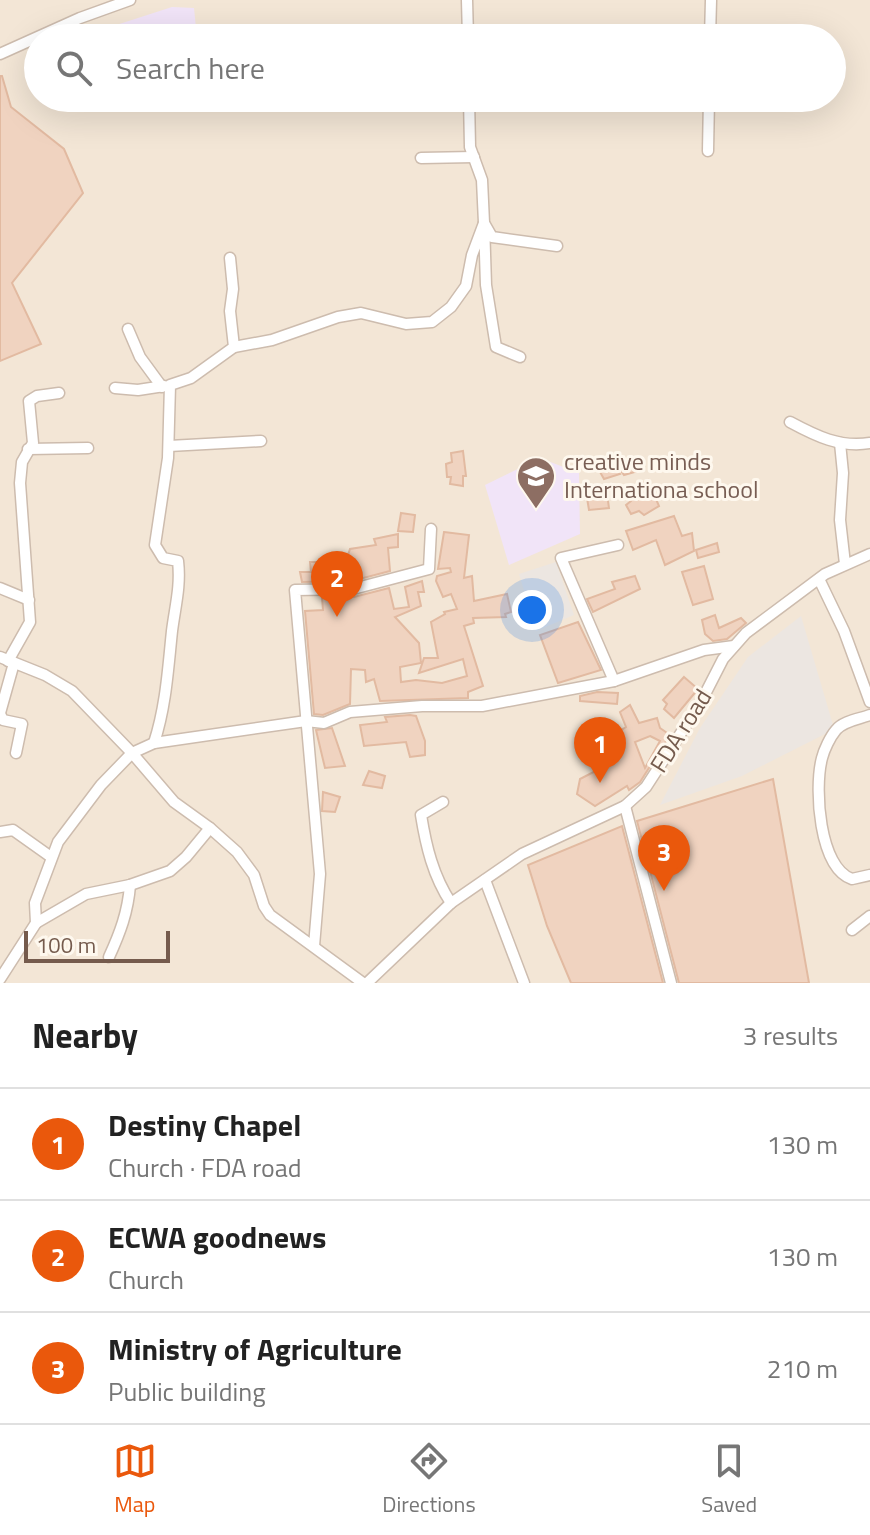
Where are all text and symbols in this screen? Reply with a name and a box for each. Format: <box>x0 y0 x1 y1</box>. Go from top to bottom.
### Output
search box <box>24 24 846 112</box>
text: Search here <box>116 45 265 91</box>
icon: search <box>52 46 96 90</box>
place label: creative minds Internationa school <box>564 443 758 507</box>
school or university icon: creative minds Internationa school <box>515 455 557 510</box>
pin: 2 <box>311 551 363 617</box>
your location <box>512 590 552 630</box>
street label: FDA road <box>640 682 720 779</box>
pin: 1 <box>574 717 626 783</box>
pin: 3 <box>638 825 690 891</box>
scale bar <box>24 927 170 963</box>
text: 100 m <box>36 928 96 962</box>
text: Nearby <box>32 1009 138 1061</box>
text: 3 results <box>743 1016 838 1055</box>
text: Destiny Chapel <box>108 1102 301 1148</box>
text: 1 <box>51 1125 65 1164</box>
text: 130 m <box>767 1125 838 1164</box>
text: Church · FDA road <box>108 1148 302 1187</box>
text: ECWA goodnews <box>108 1214 326 1260</box>
text: 2 <box>51 1237 65 1276</box>
text: 130 m <box>767 1237 838 1276</box>
text: Church <box>108 1260 184 1299</box>
text: Ministry of Agriculture <box>108 1326 402 1372</box>
text: 3 <box>51 1349 65 1388</box>
text: 210 m <box>767 1349 838 1388</box>
text: Public building <box>108 1372 266 1411</box>
tab: Map <box>113 1439 157 1521</box>
tab: Directions <box>382 1439 476 1521</box>
tab: Saved <box>701 1439 757 1521</box>

